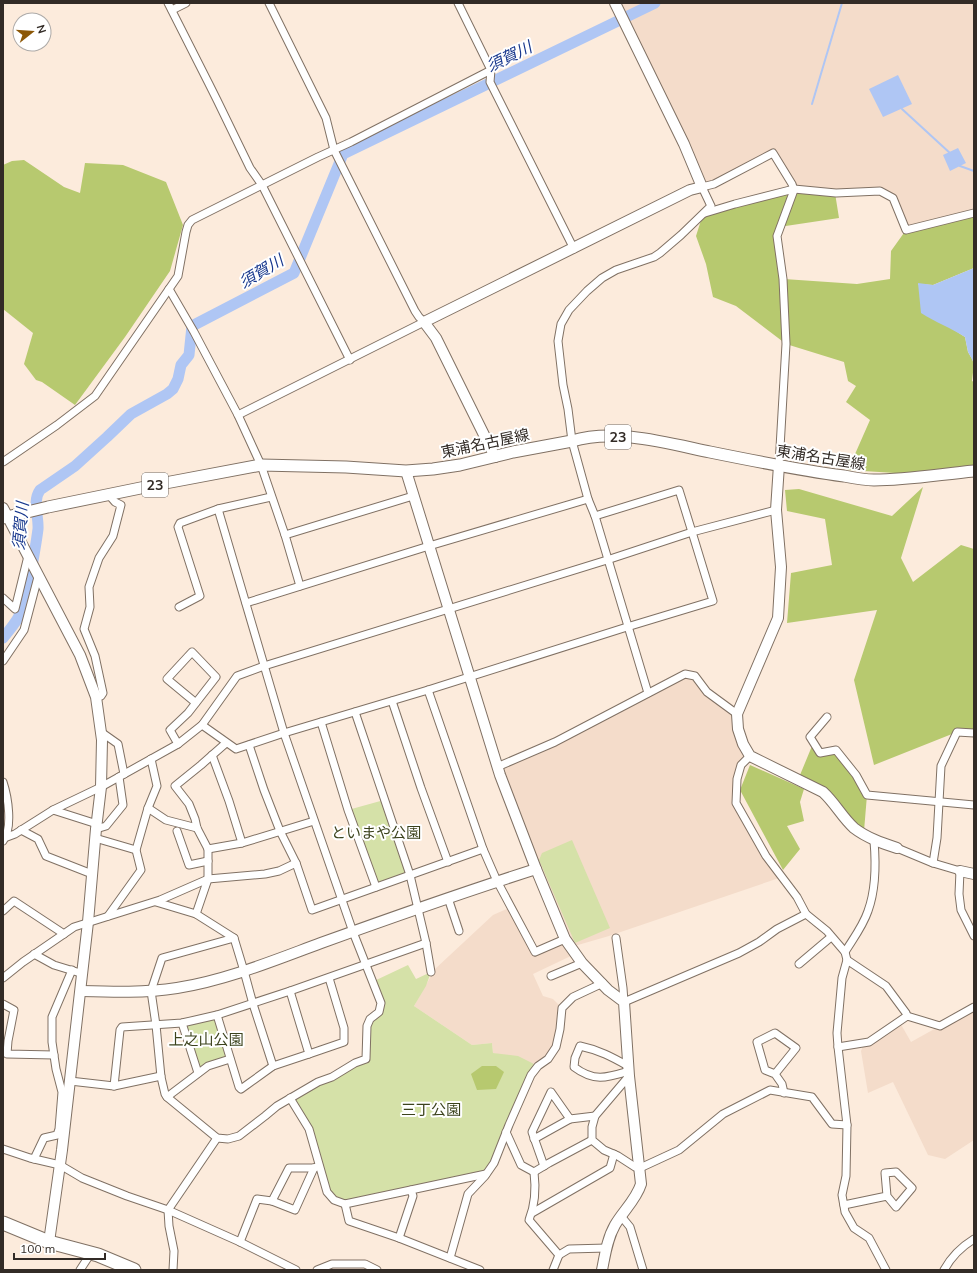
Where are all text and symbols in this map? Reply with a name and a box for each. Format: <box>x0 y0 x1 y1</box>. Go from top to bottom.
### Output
north arrow <box>12 12 52 52</box>
text: N <box>34 23 49 35</box>
water label: 須賀川 <box>483 36 537 76</box>
water label: 須賀川 <box>235 249 288 292</box>
street label: 東浦名古屋線 <box>439 424 531 462</box>
road number: 23 <box>605 425 631 449</box>
street label: 東浦名古屋線 <box>775 441 867 473</box>
road number: 23 <box>142 473 168 497</box>
water label: 須賀川 <box>8 499 32 551</box>
park label: といまや公園 <box>331 823 421 842</box>
park label: 上之山公園 <box>168 1030 244 1049</box>
park label: 三丁公園 <box>401 1100 461 1119</box>
scale bar <box>14 1235 105 1261</box>
text: 100 m <box>20 1241 55 1256</box>

